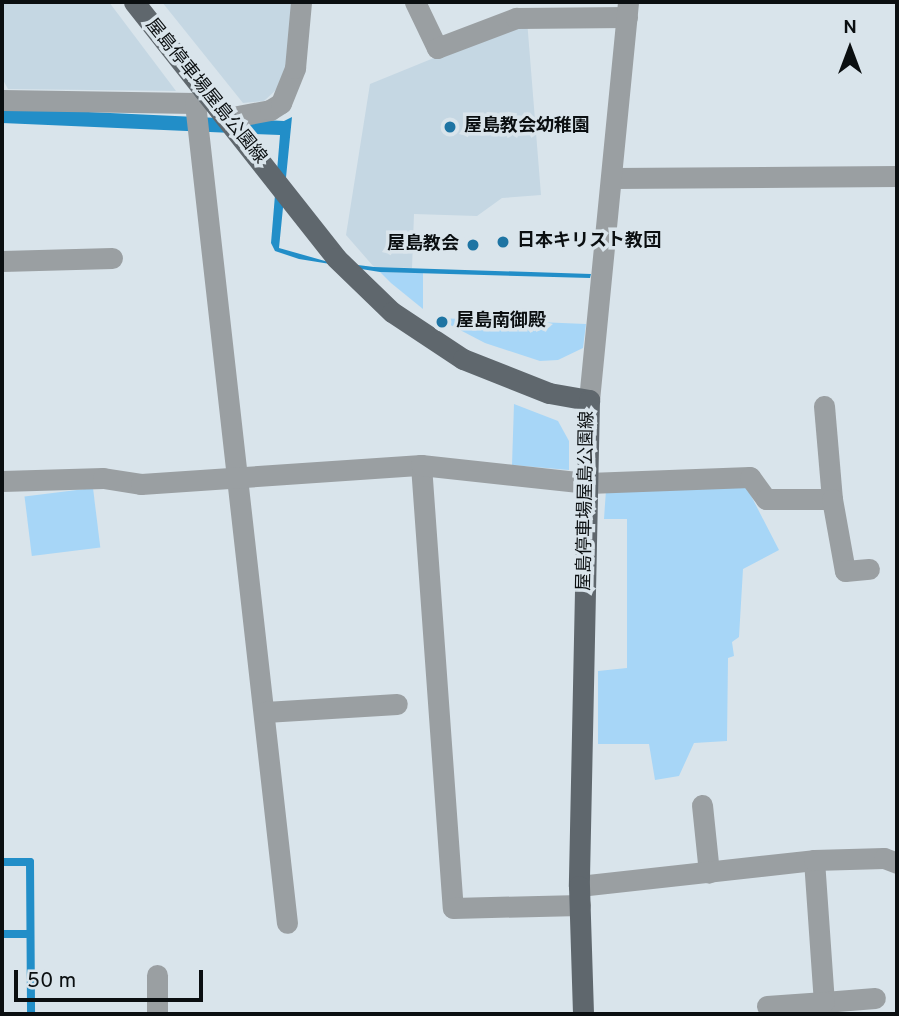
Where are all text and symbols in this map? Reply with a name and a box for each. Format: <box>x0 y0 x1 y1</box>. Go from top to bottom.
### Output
north arrow <box>815 14 885 84</box>
street label: 屋島停車場屋島公園線 <box>140 15 270 169</box>
text: N <box>843 16 857 40</box>
place label: 屋島教会幼稚園 <box>464 116 590 138</box>
marker: 屋島教会幼稚園 <box>442 119 458 135</box>
place label: 日本キリスト教団 <box>517 231 661 253</box>
place label: 屋島教会 <box>387 234 459 256</box>
marker: 日本キリスト教団 <box>495 234 511 250</box>
marker: 屋島教会 <box>465 237 481 253</box>
place label: 屋島南御殿 <box>456 311 546 333</box>
marker: 屋島南御殿 <box>434 314 450 330</box>
street label: 屋島停車場屋島公園線 <box>575 411 599 591</box>
scale bar <box>18 956 206 1000</box>
text: 50 m <box>27 968 76 995</box>

